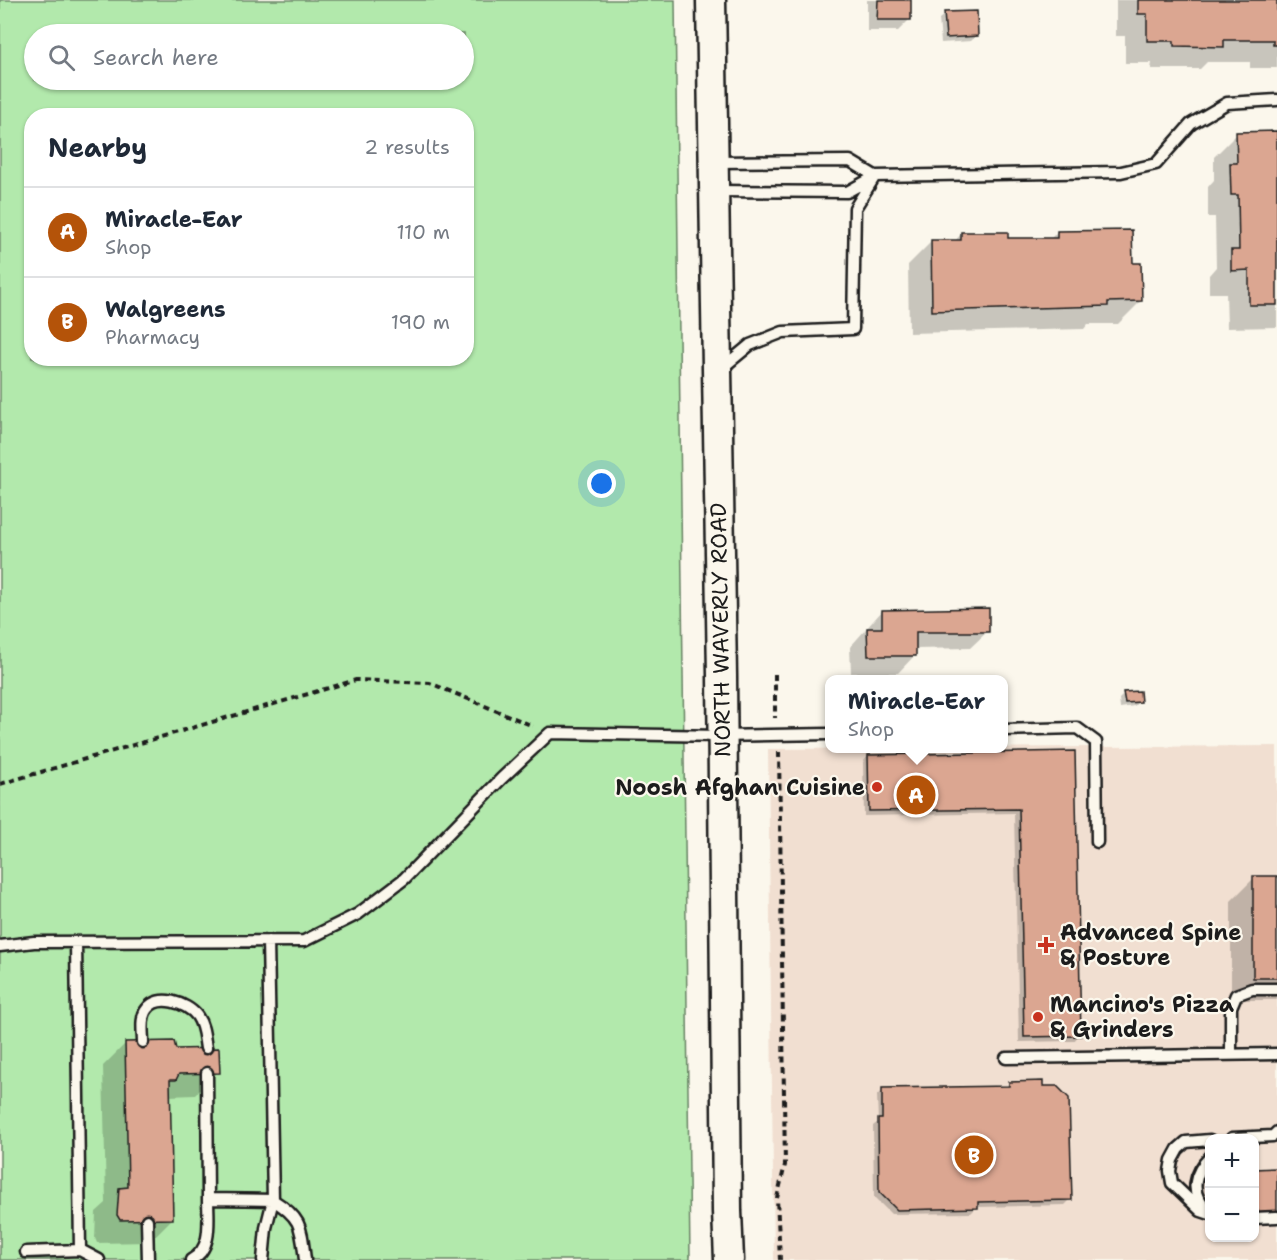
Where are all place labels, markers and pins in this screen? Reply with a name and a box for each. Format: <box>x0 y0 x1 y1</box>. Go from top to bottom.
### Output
pin: A <box>896 772 936 818</box>
place label: Noosh Afghan Cuisine <box>615 773 865 802</box>
marker: Noosh Afghan Cuisine <box>870 780 884 794</box>
place label: Advanced Spine & Posture <box>1060 918 1241 972</box>
marker: Advanced Spine & Posture <box>1037 936 1055 954</box>
place label: Mancino's Pizza & Grinders <box>1050 990 1234 1044</box>
marker: Mancino's Pizza & Grinders <box>1031 1010 1045 1024</box>
pin: B <box>954 1132 994 1178</box>

